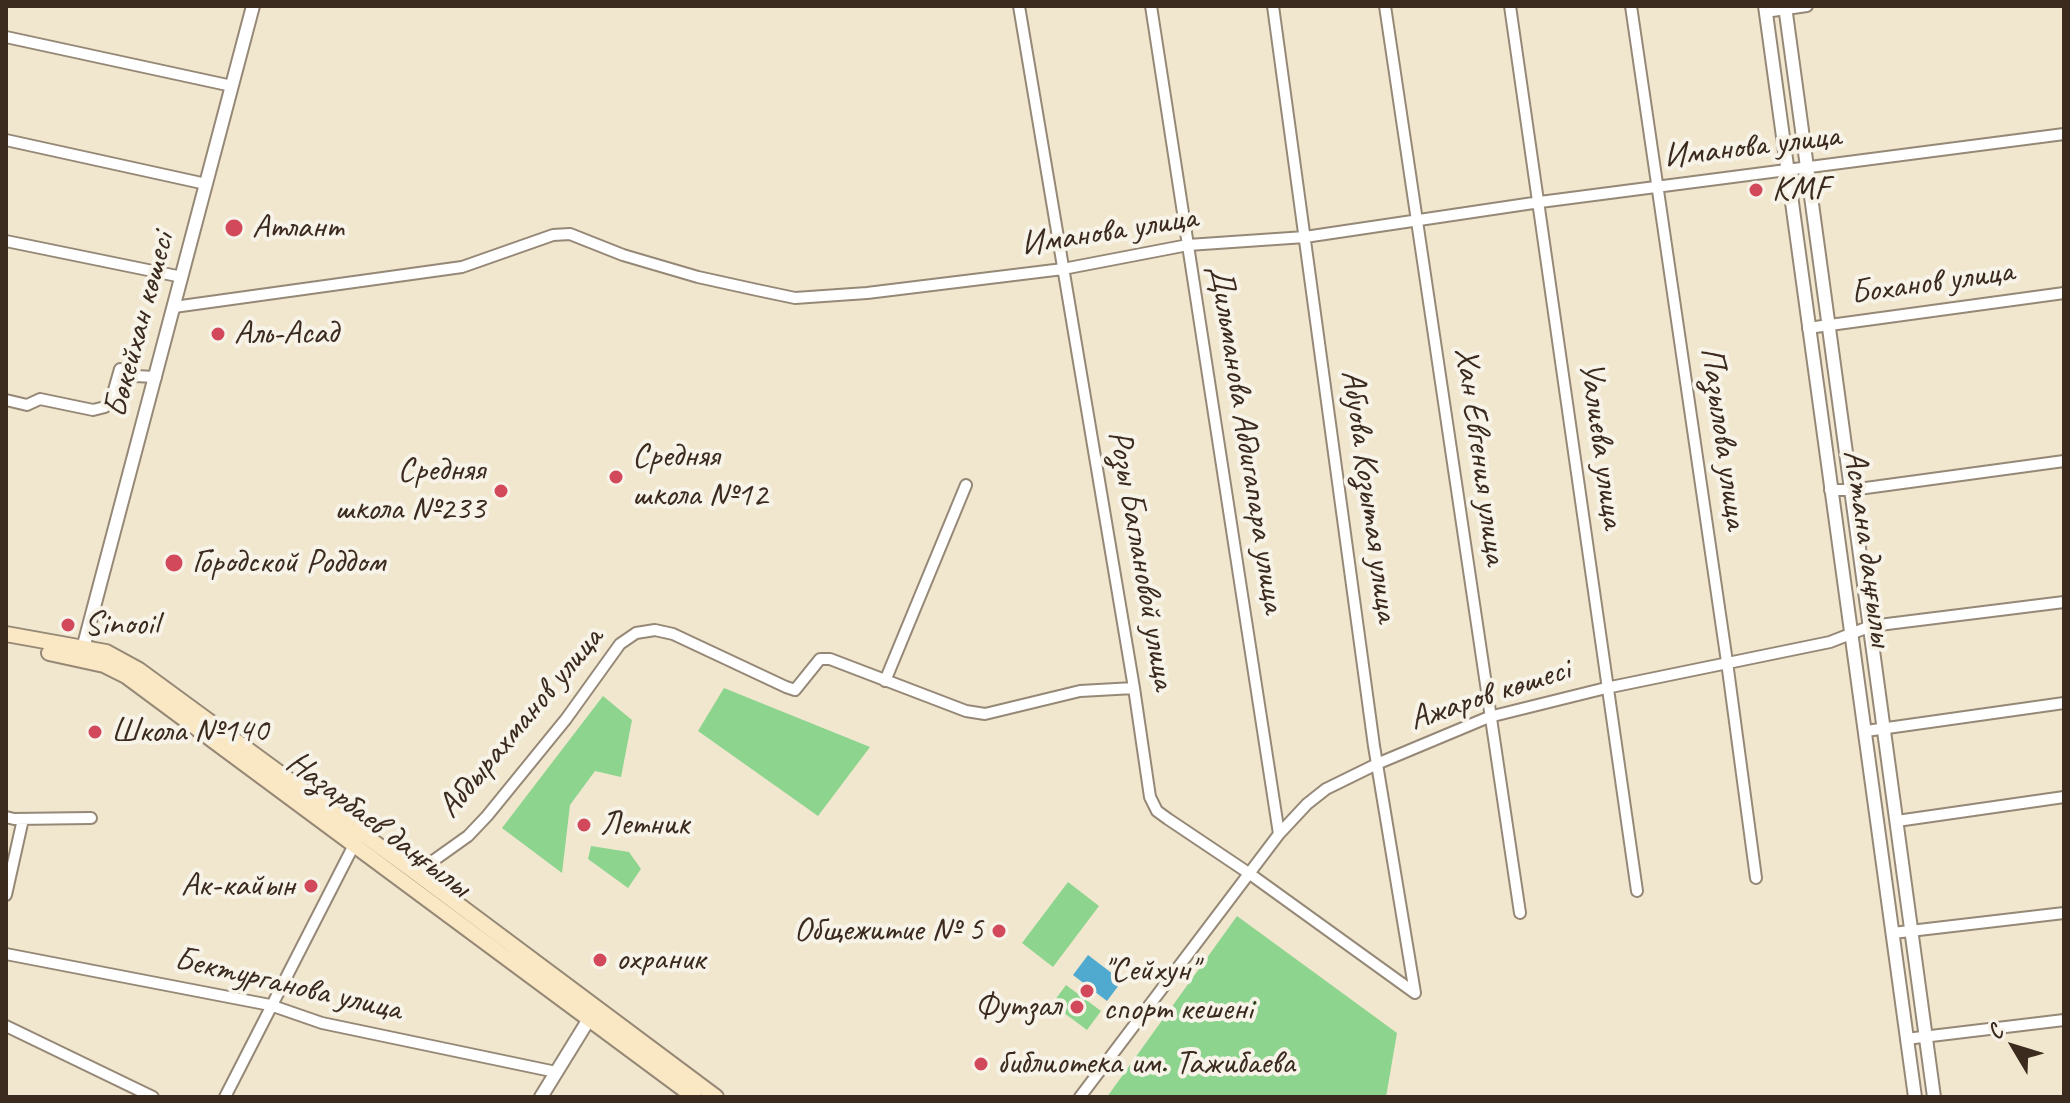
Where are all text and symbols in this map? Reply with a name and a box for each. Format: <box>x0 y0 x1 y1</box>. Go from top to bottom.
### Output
street label: Иманова улица <box>1661 116 1843 178</box>
place label: KMF <box>1772 170 1829 210</box>
marker: KMF <box>1747 181 1765 199</box>
street label: Иманова улица <box>1018 198 1200 266</box>
place label: Атлант <box>252 208 343 248</box>
marker: Атлант <box>223 217 245 239</box>
street label: Бөкейхан көшесі <box>96 228 184 422</box>
street label: Боханов улица <box>1848 251 2016 315</box>
street label: Дильманова Абдигапара улица <box>1198 263 1294 615</box>
place label: Аль-Асад <box>234 314 338 354</box>
marker: Аль-Асад <box>209 325 227 343</box>
street label: Пазылова улица <box>1690 344 1756 532</box>
street label: Хан Евгения улица <box>1445 345 1515 567</box>
street label: Уалиева улица <box>1569 359 1633 531</box>
street label: Абуова Козытая улица <box>1331 367 1407 625</box>
street label: Розы Баглановой улица <box>1098 427 1184 693</box>
place label: Средняя школа №12 <box>632 437 767 516</box>
street label: Астана даңғылы <box>1833 447 1901 649</box>
place label: Средняя школа №233 <box>335 451 485 530</box>
marker: Средняя школа №12 <box>607 468 625 486</box>
marker: Средняя школа №233 <box>492 482 510 500</box>
place label: Городской Роддом <box>192 543 385 583</box>
marker: Городской Роддом <box>163 552 185 574</box>
place label: Sinooil <box>84 605 159 645</box>
marker: Sinooil <box>59 616 77 634</box>
street label: Абдырахманов улица <box>429 619 613 827</box>
street label: Ажаров көшесі <box>1405 650 1575 740</box>
place label: Школа №140 <box>111 712 268 752</box>
marker: Школа №140 <box>86 723 104 741</box>
street label: Назарбаев даңғылы <box>278 742 478 908</box>
place label: Летник <box>600 805 689 845</box>
marker: Летник <box>575 816 593 834</box>
place label: Ак-кайын <box>181 866 295 906</box>
marker: Ак-кайын <box>302 877 320 895</box>
place label: Общежитие № 5 <box>794 911 983 951</box>
marker: Общежитие № 5 <box>990 922 1008 940</box>
street label: Бектурганова улица <box>170 939 406 1031</box>
place label: охраник <box>616 940 705 980</box>
marker: охраник <box>591 951 609 969</box>
place label: "Сейхун" спорт кешені <box>1103 951 1253 1030</box>
marker: "Сейхун" спорт кешені <box>1078 982 1096 1000</box>
place label: Футзал <box>975 987 1061 1027</box>
marker: Футзал <box>1068 998 1086 1016</box>
north arrow <box>1974 1007 2054 1087</box>
text: С <box>1981 1019 2009 1045</box>
place label: библиотека им. Тажибаева <box>997 1044 1295 1084</box>
marker: библиотека им. Тажибаева <box>972 1055 990 1073</box>

